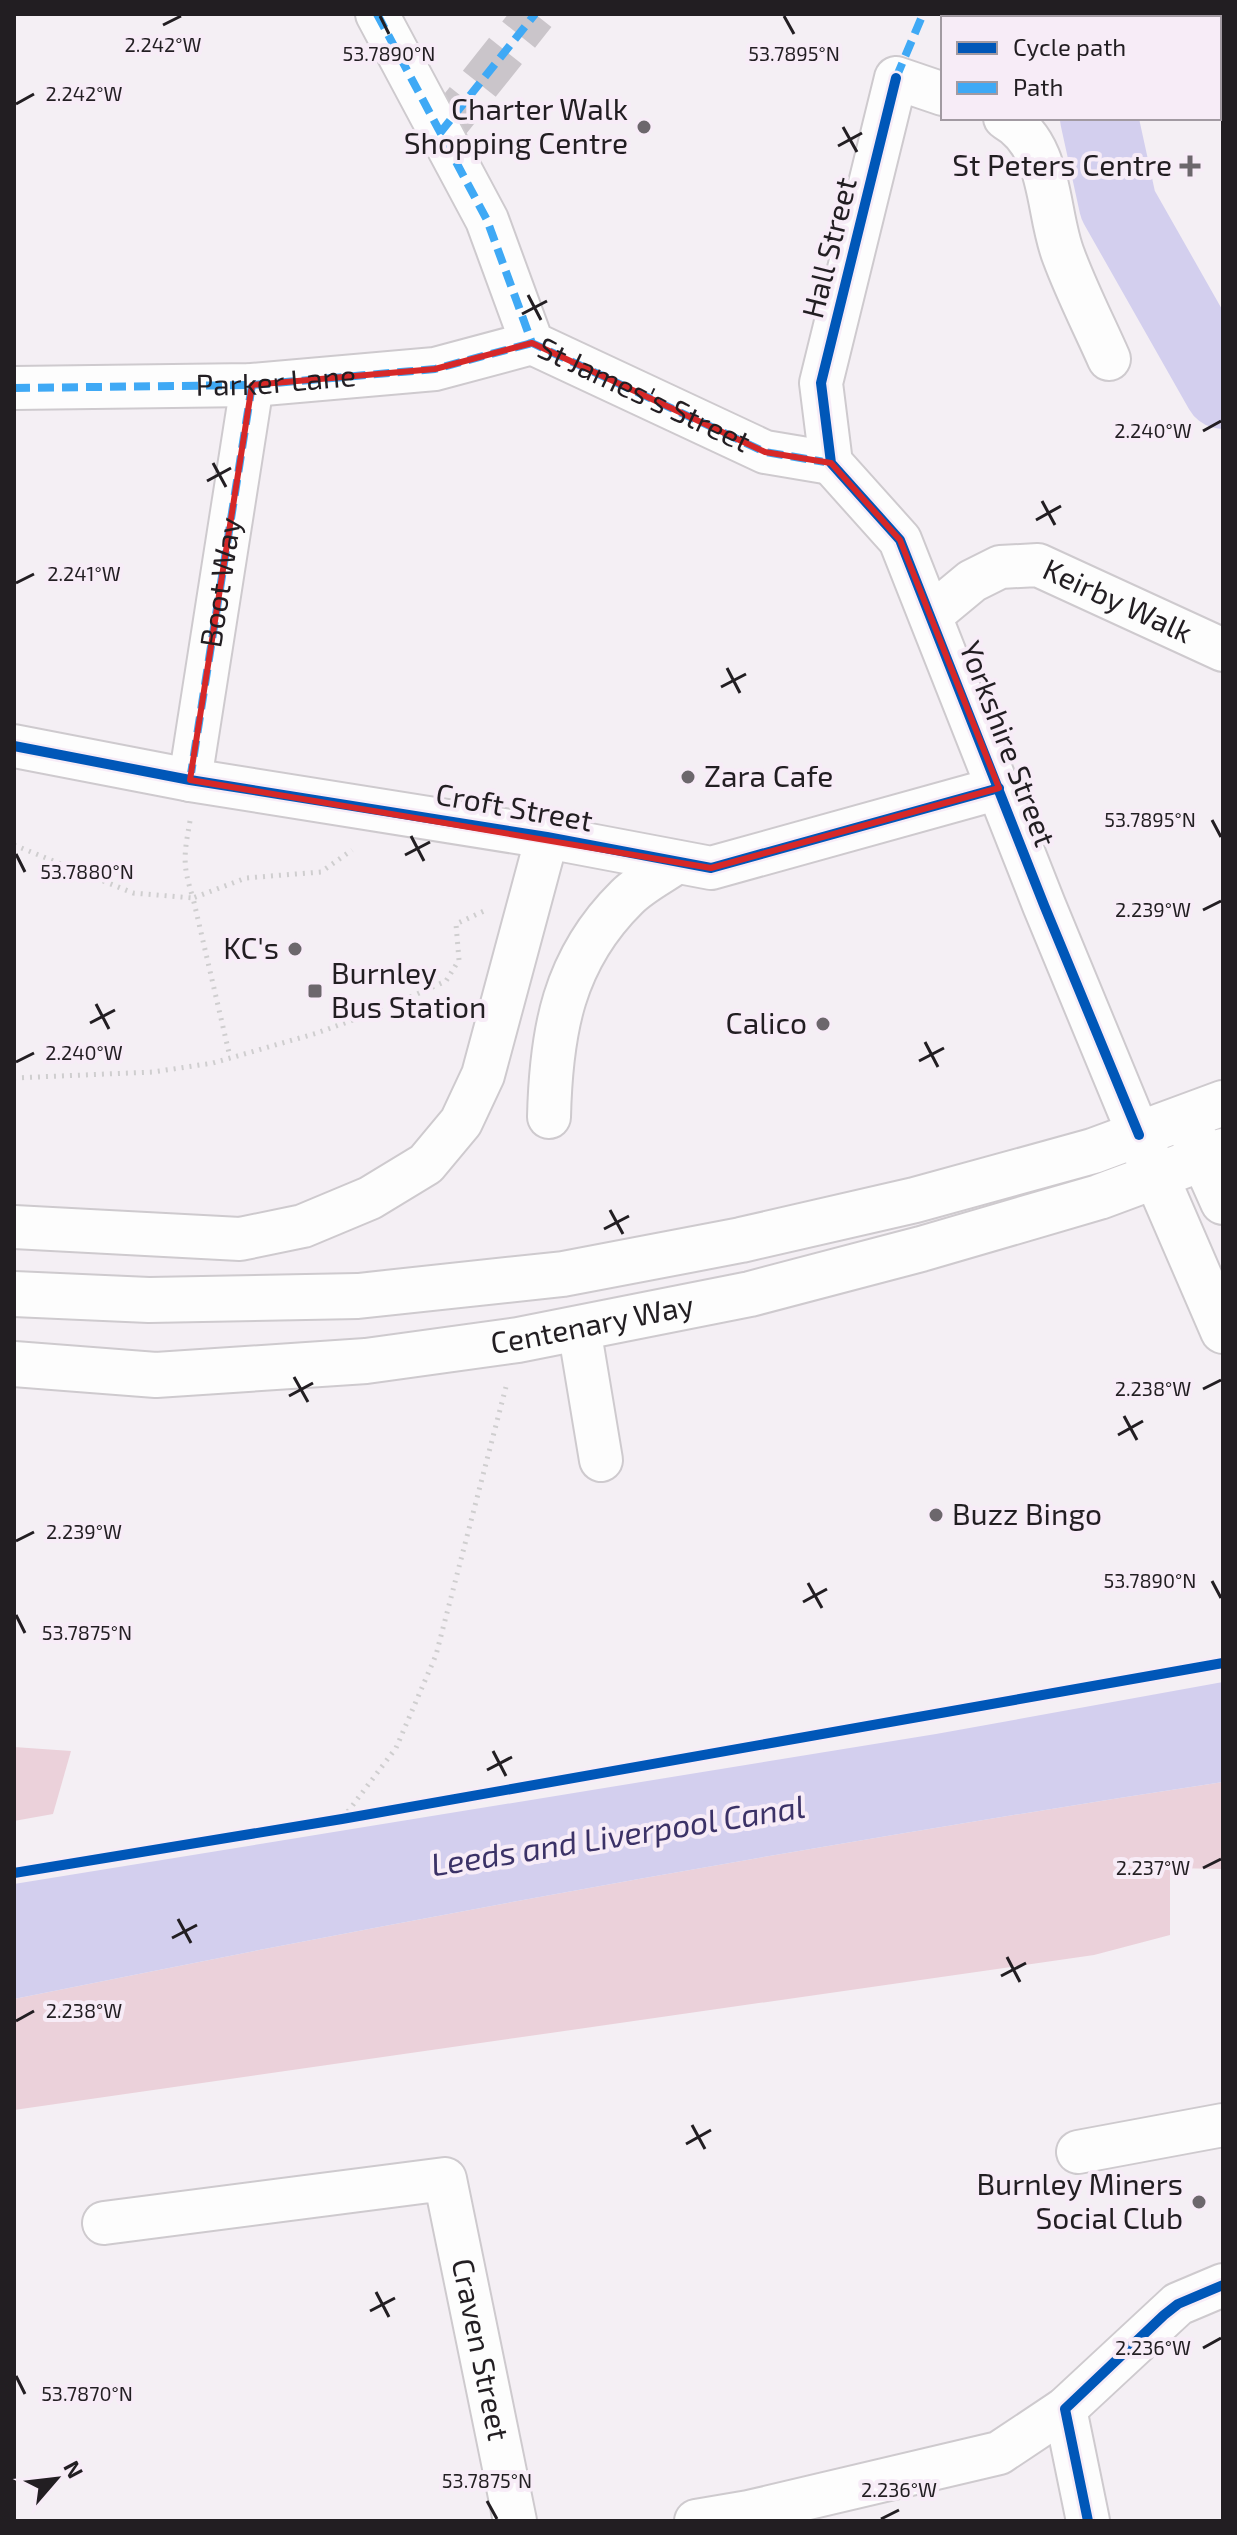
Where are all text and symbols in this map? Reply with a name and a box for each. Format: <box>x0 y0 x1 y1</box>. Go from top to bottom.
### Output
legend <box>941 16 1221 120</box>
text: 2.242°W <box>125 32 201 56</box>
text: Cycle path <box>1013 32 1126 61</box>
text: 53.7890°N <box>343 41 435 65</box>
text: 53.7895°N <box>748 41 840 65</box>
text: Path <box>1013 72 1063 101</box>
text: 2.242°W <box>46 81 122 105</box>
place label: Charter Walk Shopping Centre <box>404 90 628 160</box>
marker: Charter Walk Shopping Centre <box>635 118 653 136</box>
place label: St Peters Centre <box>952 146 1172 182</box>
marker: St Peters Centre <box>1179 155 1201 177</box>
street label: Hall Street <box>793 173 863 322</box>
street label: St James's Street <box>533 328 757 459</box>
street label: Parker Lane <box>195 356 357 402</box>
text: 2.240°W <box>1114 418 1192 442</box>
street label: Boot Way <box>191 515 247 650</box>
street label: Keirby Walk <box>1038 550 1199 649</box>
text: 2.241°W <box>47 561 121 585</box>
street label: Yorkshire Street <box>953 635 1065 851</box>
place label: Zara Cafe <box>704 757 833 793</box>
marker: Zara Cafe <box>679 768 697 786</box>
street label: Croft Street <box>433 775 596 838</box>
text: 53.7895°N <box>1104 807 1196 831</box>
text: 53.7880°N <box>40 859 134 883</box>
text: 2.239°W <box>1115 897 1191 921</box>
place label: KC's <box>223 929 279 965</box>
marker: KC's <box>286 940 304 958</box>
place label: Burnley Bus Station <box>331 954 487 1024</box>
marker: Burnley Bus Station <box>306 982 324 1000</box>
place label: Calico <box>726 1004 807 1040</box>
marker: Calico <box>814 1015 832 1033</box>
text: 2.240°W <box>45 1040 123 1064</box>
street label: Centenary Way <box>488 1286 697 1360</box>
text: 2.238°W <box>1115 1376 1191 1400</box>
place label: Buzz Bingo <box>952 1495 1102 1531</box>
marker: Buzz Bingo <box>927 1506 945 1524</box>
text: 2.239°W <box>46 1519 122 1543</box>
text: 53.7890°N <box>1104 1568 1196 1592</box>
text: 53.7875°N <box>42 1620 132 1644</box>
water label: Leeds and Liverpool Canal <box>428 1786 808 1883</box>
text: 2.237°W <box>1116 1855 1190 1879</box>
text: 2.238°W <box>46 1998 122 2022</box>
place label: Burnley Miners Social Club <box>976 2165 1183 2235</box>
marker: Burnley Miners Social Club <box>1190 2193 1208 2211</box>
street label: Craven Street <box>446 2255 518 2443</box>
text: 2.236°W <box>1115 2335 1191 2359</box>
text: 53.7870°N <box>41 2381 133 2405</box>
north arrow <box>16 2439 96 2519</box>
text: N <box>59 2456 90 2482</box>
text: 53.7875°N <box>442 2468 532 2492</box>
text: 2.236°W <box>861 2477 937 2501</box>

